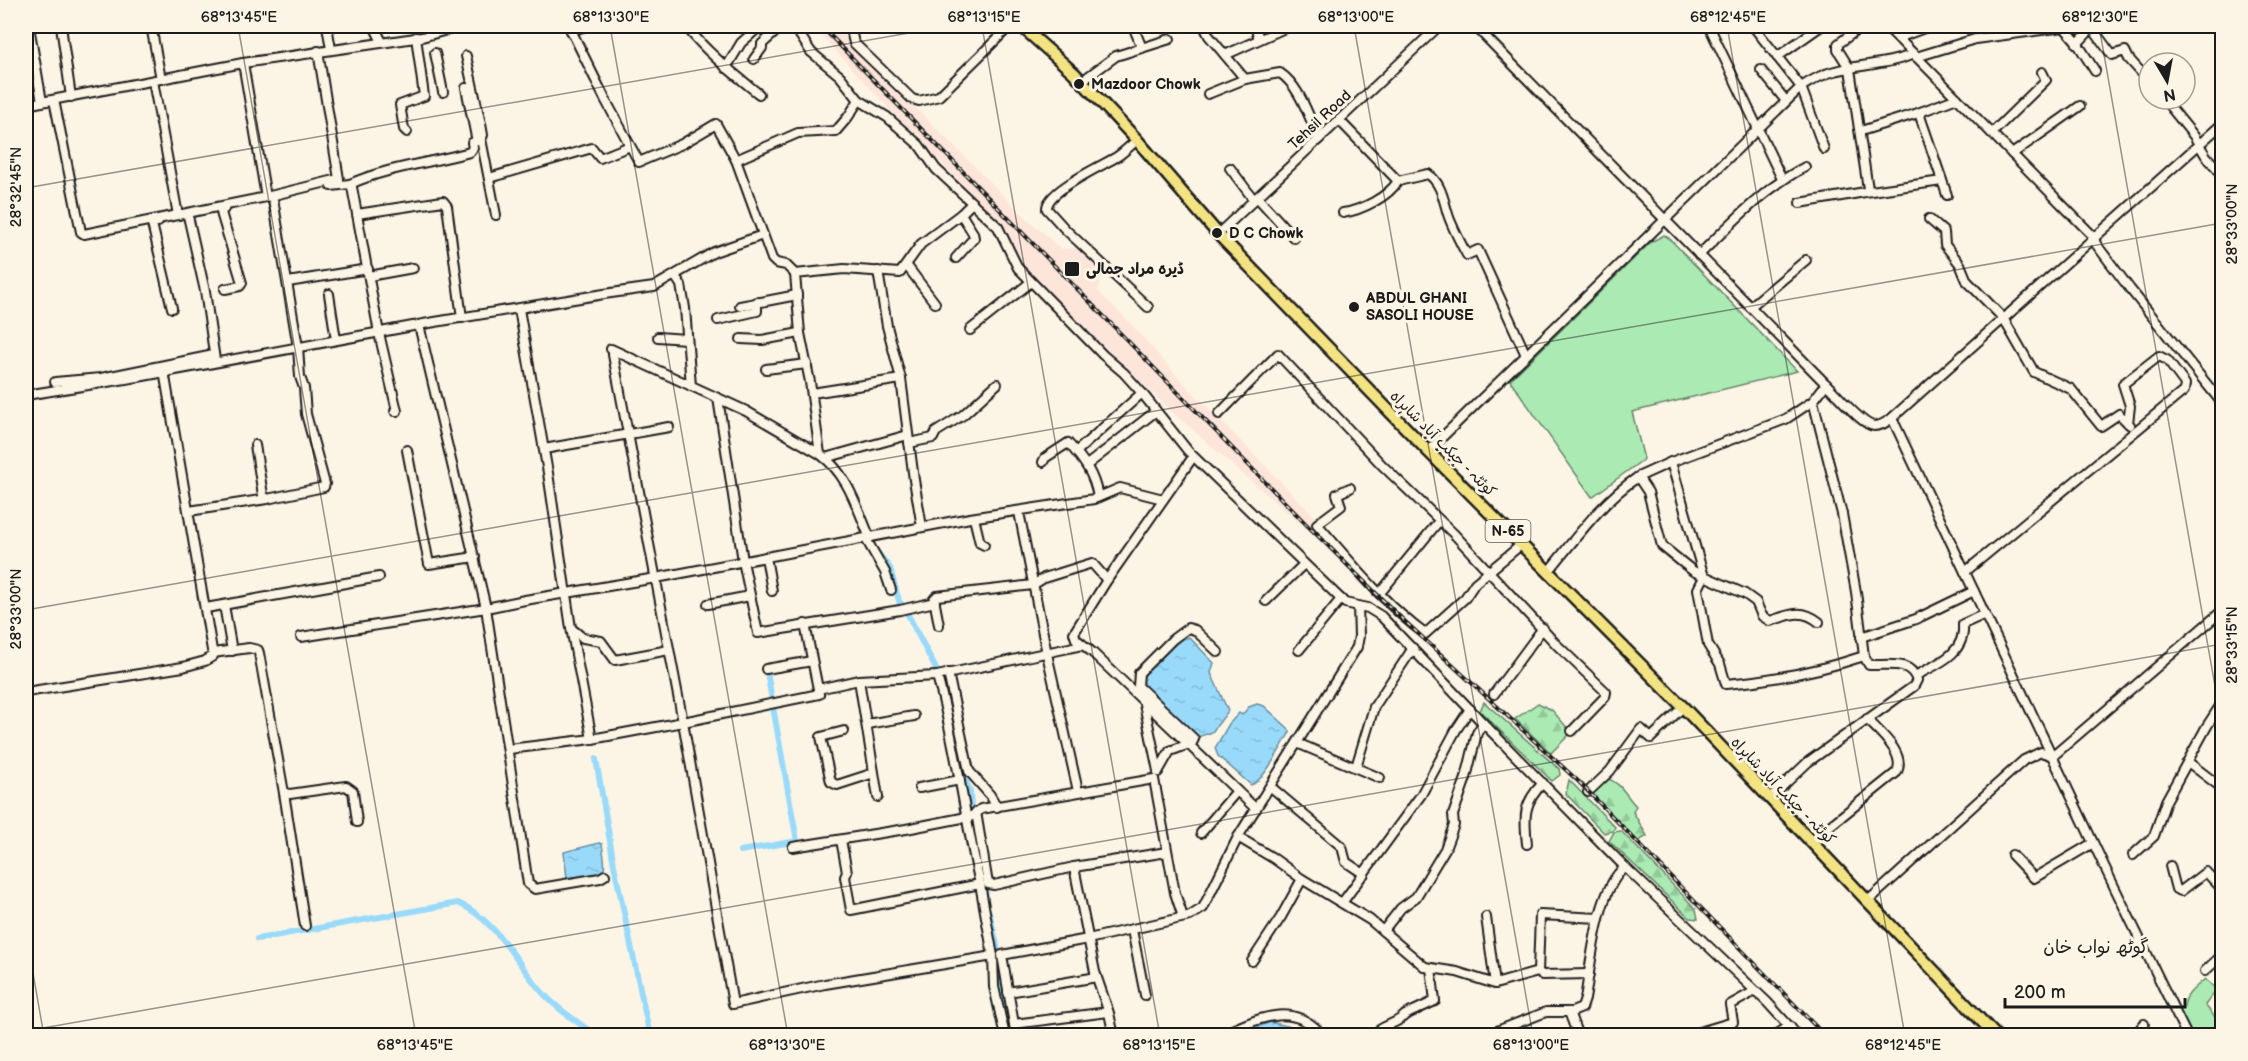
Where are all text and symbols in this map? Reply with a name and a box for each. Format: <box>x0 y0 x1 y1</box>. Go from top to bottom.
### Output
text: 68°13'45"E <box>201 8 277 27</box>
text: 68°13'30"E <box>573 8 649 27</box>
text: 68°13'15"E <box>947 8 1021 27</box>
text: 68°13'00"E <box>1318 8 1394 27</box>
text: 68°12'45"E <box>1690 8 1766 27</box>
text: 68°12'30"E <box>2062 8 2138 27</box>
north arrow <box>2137 51 2197 111</box>
place label: Mazdoor Chowk <box>1091 75 1201 94</box>
marker: Mazdoor Chowk <box>1072 77 1086 91</box>
text: N <box>2162 84 2177 105</box>
street label: Tehsil Road <box>1285 86 1355 154</box>
text: 28°32'45"N <box>7 147 26 227</box>
text: 28°33'00"N <box>2223 184 2242 264</box>
place label: D C Chowk <box>1229 224 1303 243</box>
marker: D C Chowk <box>1210 226 1224 240</box>
marker: ڈیرہ مراد جمالی <box>1063 260 1081 278</box>
place label: ڈیرہ مراد جمالی <box>1086 260 1184 279</box>
place label: ABDUL GHANI SASOLI HOUSE <box>1365 289 1474 325</box>
marker: ABDUL GHANI SASOLI HOUSE <box>1347 300 1361 314</box>
street label: کوئٹہ - جیکب آباد شاہراہ <box>1385 387 1500 502</box>
road number: N-65 <box>1486 520 1530 542</box>
text: 28°33'00"N <box>7 569 26 649</box>
text: 28°33'15"N <box>2223 606 2242 684</box>
street label: کوئٹہ - جیکب آباد شاہراہ <box>1726 733 1839 850</box>
district label: گوٹھ نواب خان <box>2043 937 2149 958</box>
scale bar <box>2005 971 2185 1009</box>
text: 200 m <box>2014 982 2066 1003</box>
text: 68°13'45"E <box>377 1036 453 1055</box>
text: 68°13'30"E <box>749 1036 825 1055</box>
text: 68°13'15"E <box>1122 1036 1196 1055</box>
text: 68°13'00"E <box>1493 1036 1569 1055</box>
text: 68°12'45"E <box>1865 1036 1941 1055</box>

